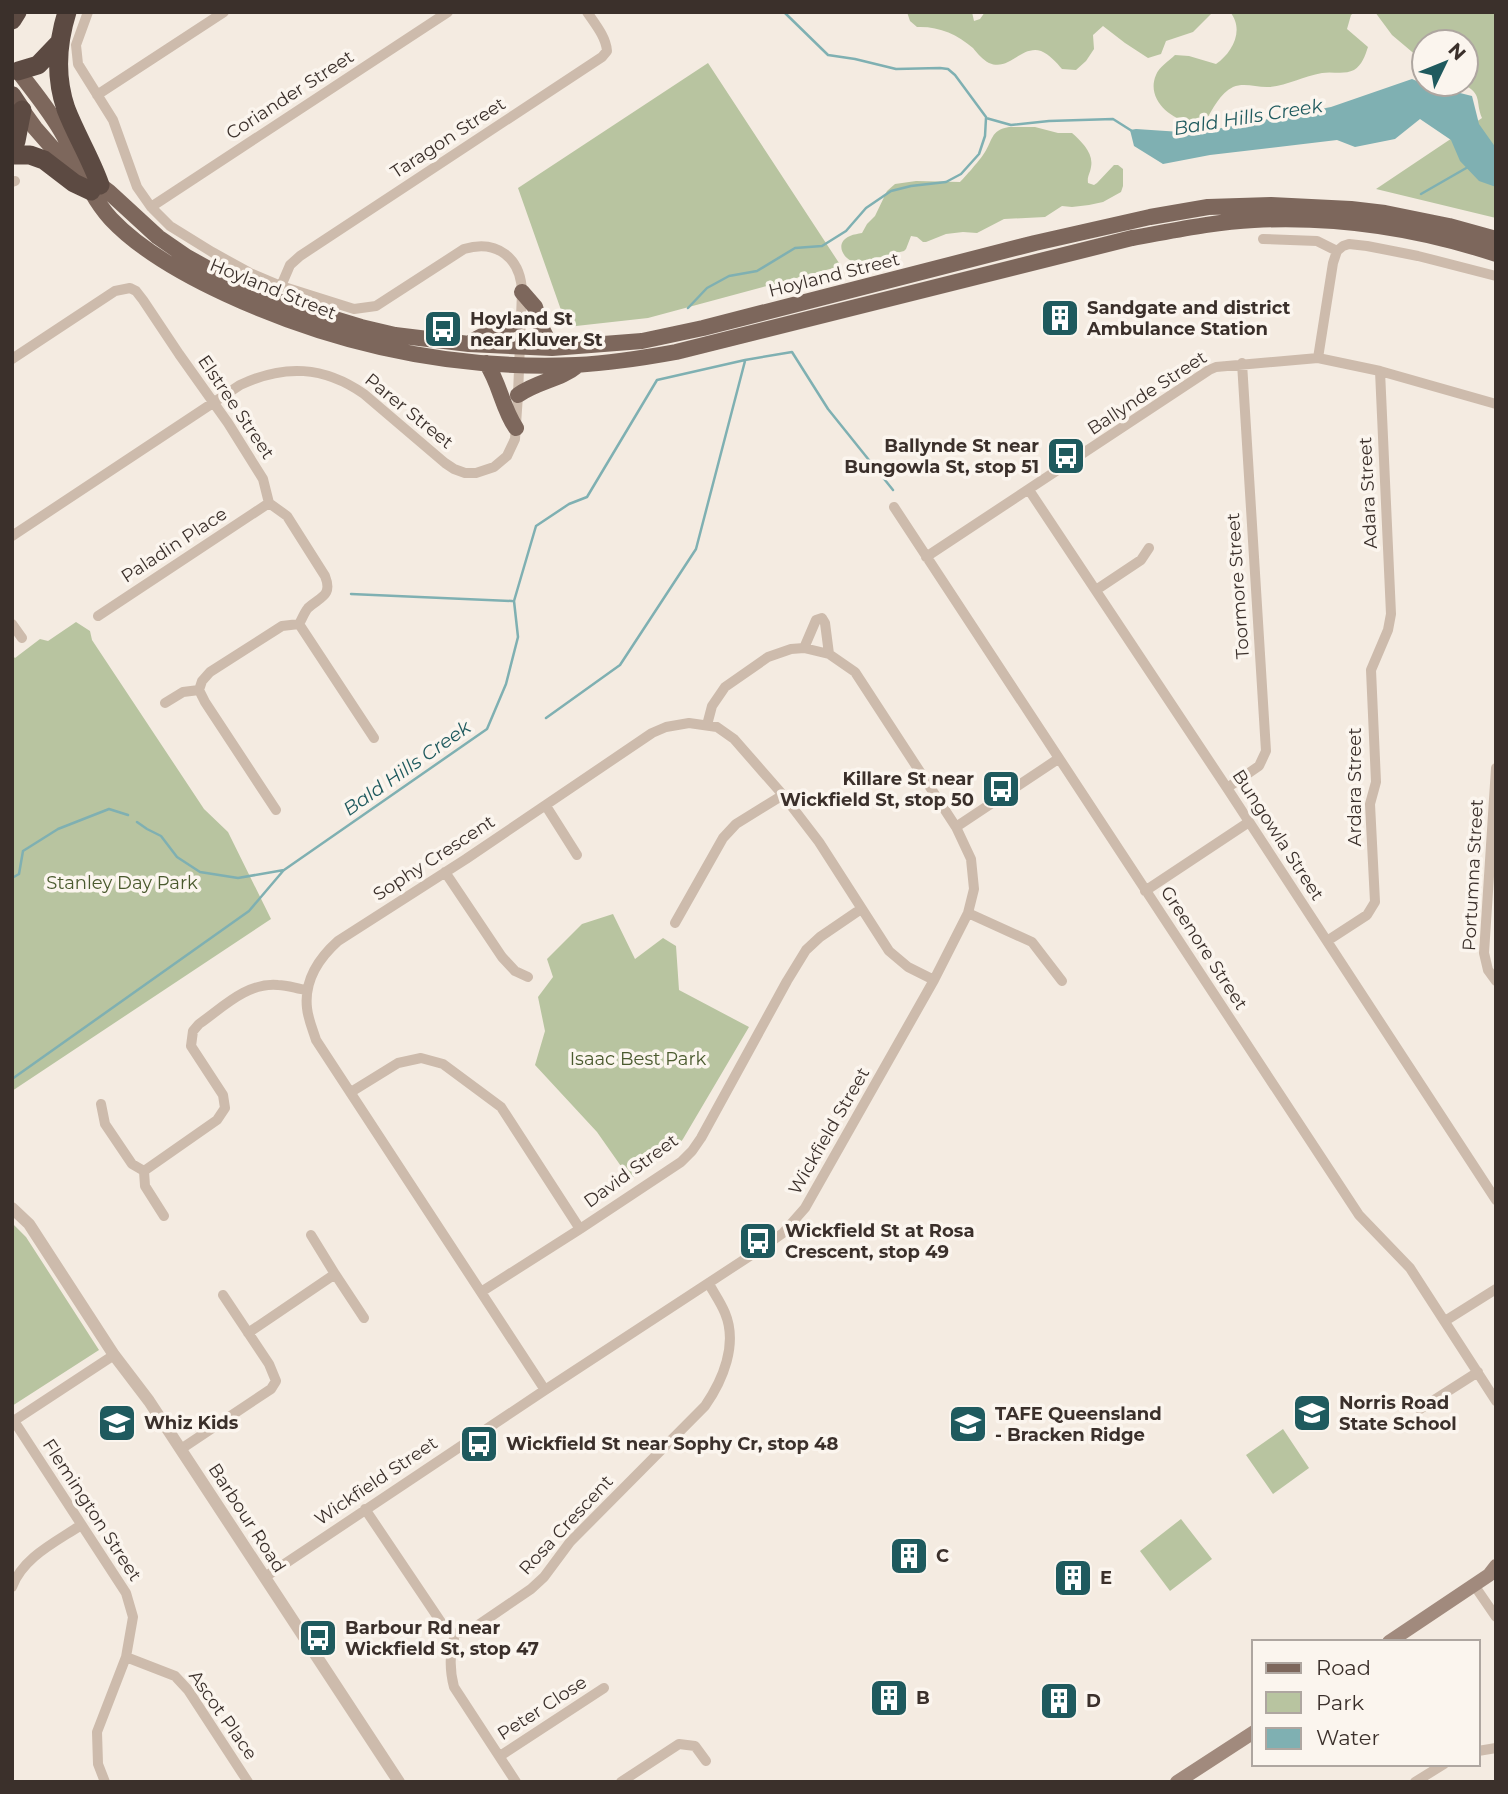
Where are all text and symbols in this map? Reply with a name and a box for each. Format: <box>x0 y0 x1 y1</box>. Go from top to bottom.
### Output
north arrow <box>1410 28 1480 98</box>
text: N <box>1443 38 1471 65</box>
street label: Coriander Street <box>222 46 358 144</box>
street label: Taragon Street <box>386 93 510 183</box>
water label: Bald Hills Creek <box>1172 94 1325 140</box>
street label: Hoyland Street <box>766 248 902 302</box>
street label: Hoyland Street <box>207 254 339 324</box>
building icon: Sandgate and district Ambulance Station <box>1039 297 1081 339</box>
place label: Sandgate and district Ambulance Station <box>1086 297 1291 340</box>
bus stop icon: Hoyland St near Kluver St <box>422 308 464 350</box>
place label: Hoyland St near Kluver St <box>470 308 603 351</box>
street label: Ballynde Street <box>1083 346 1211 440</box>
street label: Elstree Street <box>193 351 279 463</box>
street label: Parer Street <box>360 369 458 453</box>
place label: Ballynde St near Bungowla St, stop 51 <box>844 435 1039 478</box>
bus stop icon: Ballynde St near Bungowla St, stop 51 <box>1045 435 1087 477</box>
street label: Adara Street <box>1354 437 1382 549</box>
street label: Paladin Place <box>117 503 231 587</box>
street label: Toormore Street <box>1222 512 1254 660</box>
water label: Bald Hills Creek <box>339 715 476 821</box>
street label: Ardara Street <box>1344 728 1366 846</box>
street label: Bungowla Street <box>1227 765 1329 905</box>
place label: Killare St near Wickfield St, stop 50 <box>780 768 974 811</box>
bus stop icon: Killare St near Wickfield St, stop 50 <box>980 768 1022 810</box>
street label: Portumna Street <box>1458 799 1488 951</box>
street label: Sophy Crescent <box>369 810 499 906</box>
park label: Stanley Day Park <box>46 872 198 894</box>
street label: Greenore Street <box>1156 882 1252 1014</box>
park label: Isaac Best Park <box>570 1048 707 1070</box>
street label: Wickfield Street <box>784 1063 874 1199</box>
street label: David Street <box>580 1129 682 1213</box>
bus stop icon: Wickfield St at Rosa Crescent, stop 49 <box>737 1220 779 1262</box>
place label: Wickfield St at Rosa Crescent, stop 49 <box>785 1220 975 1263</box>
school or university icon: Norris Road State School <box>1291 1392 1333 1434</box>
place label: Norris Road State School <box>1339 1392 1457 1435</box>
school or university icon: Whiz Kids <box>96 1402 138 1444</box>
school or university icon: TAFE Queensland - Bracken Ridge <box>947 1403 989 1445</box>
place label: TAFE Queensland - Bracken Ridge <box>995 1403 1162 1446</box>
place label: Whiz Kids <box>144 1412 239 1434</box>
bus stop icon: Wickfield St near Sophy Cr, stop 48 <box>458 1423 500 1465</box>
street label: Wickfield Street <box>310 1432 442 1530</box>
place label: Wickfield St near Sophy Cr, stop 48 <box>506 1433 839 1455</box>
street label: Flemington Street <box>38 1435 146 1585</box>
street label: Barbour Road <box>204 1459 290 1577</box>
street label: Rosa Crescent <box>514 1471 618 1579</box>
building icon: C <box>888 1535 930 1577</box>
place label: C <box>936 1545 949 1567</box>
building icon: E <box>1052 1557 1094 1599</box>
place label: E <box>1100 1567 1112 1589</box>
bus stop icon: Barbour Rd near Wickfield St, stop 47 <box>297 1617 339 1659</box>
place label: Barbour Rd near Wickfield St, stop 47 <box>345 1617 539 1660</box>
legend <box>1252 1640 1480 1766</box>
text: Road <box>1316 1655 1371 1680</box>
street label: Ascot Place <box>184 1666 262 1764</box>
street label: Peter Close <box>493 1671 591 1745</box>
building icon: B <box>868 1677 910 1719</box>
building icon: D <box>1038 1680 1080 1722</box>
place label: B <box>916 1687 930 1709</box>
place label: D <box>1086 1690 1101 1712</box>
text: Park <box>1316 1690 1364 1715</box>
text: Water <box>1316 1725 1380 1750</box>

